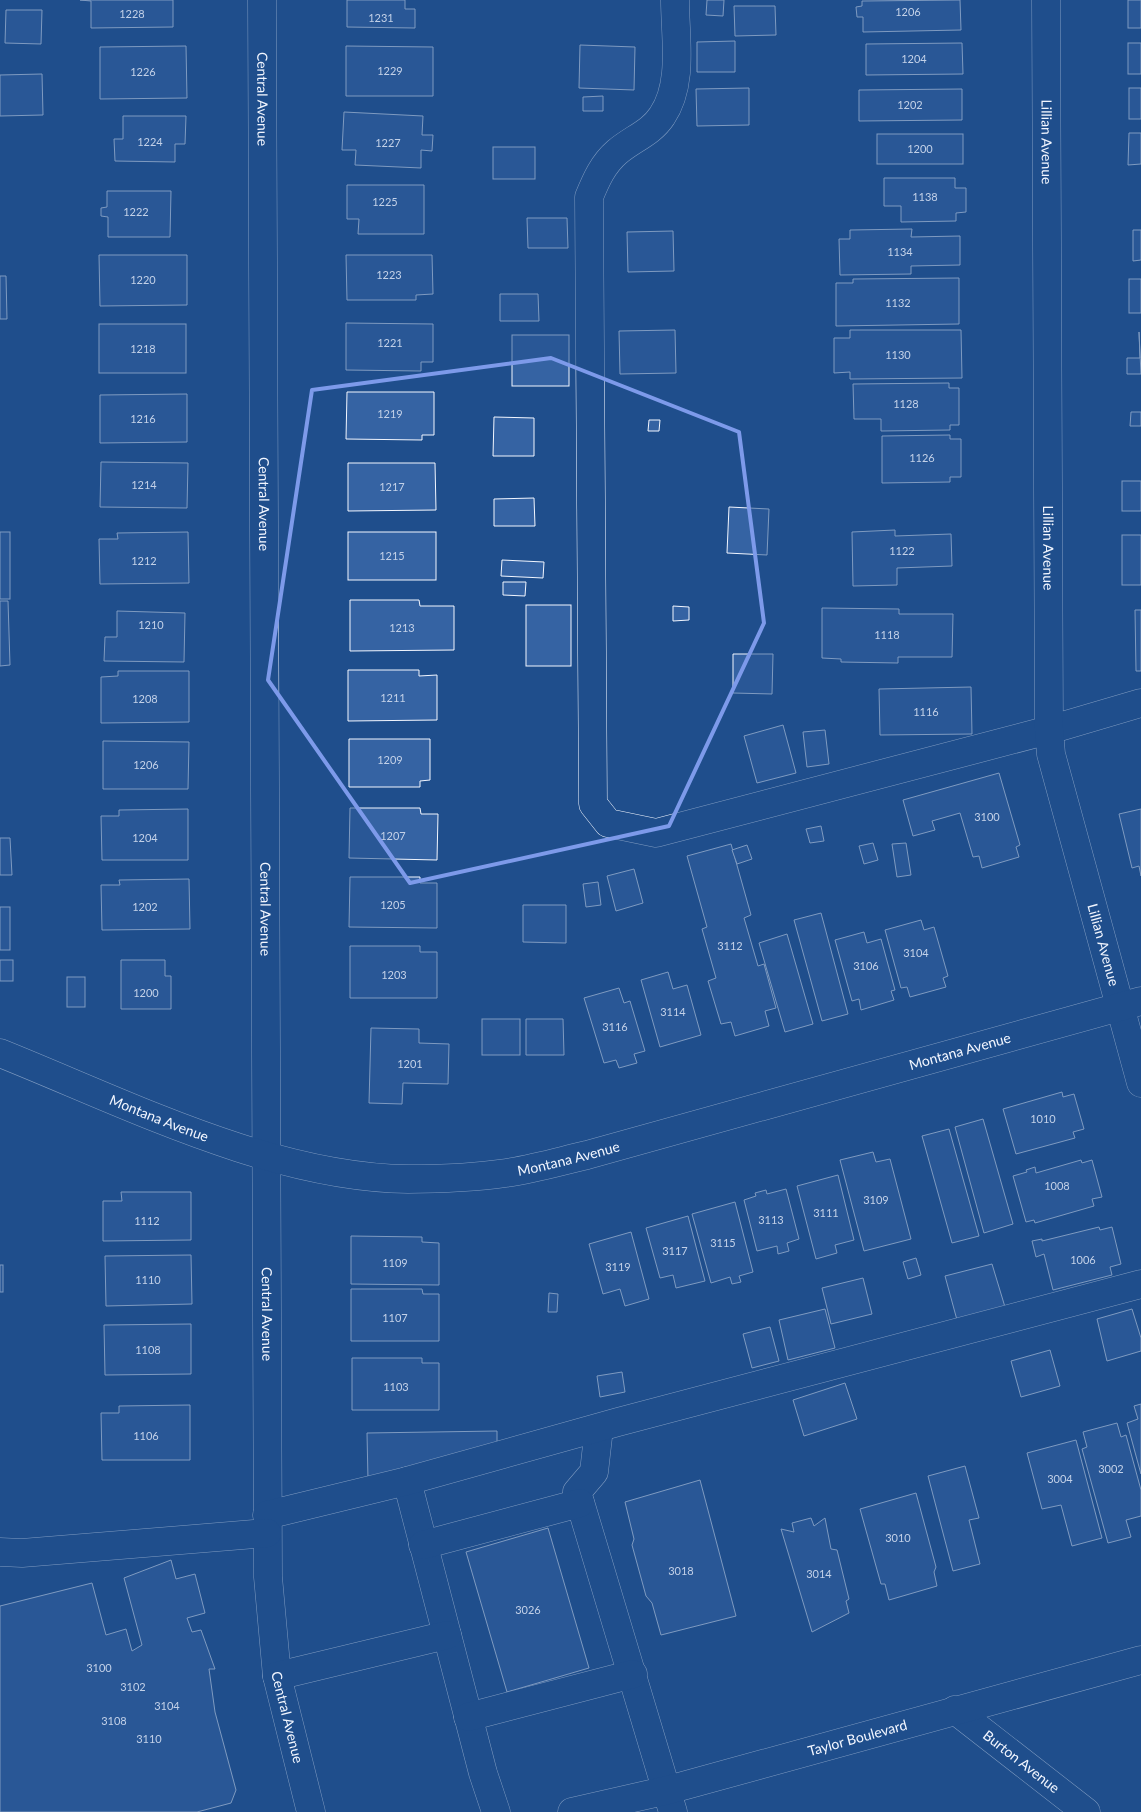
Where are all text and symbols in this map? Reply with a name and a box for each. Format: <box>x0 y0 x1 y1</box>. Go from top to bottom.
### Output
house number: 1206 <box>895 5 921 18</box>
house number: 1228 <box>119 7 145 20</box>
house number: 1231 <box>368 11 394 24</box>
street label: Central Avenue <box>254 52 272 146</box>
house number: 1204 <box>901 52 927 65</box>
house number: 1229 <box>377 64 403 77</box>
house number: 1226 <box>130 65 156 78</box>
house number: 1202 <box>897 98 923 111</box>
street label: Lillian Avenue <box>1038 100 1056 184</box>
house number: 1224 <box>137 135 163 148</box>
house number: 1227 <box>375 136 401 149</box>
house number: 1200 <box>907 142 933 155</box>
house number: 1138 <box>912 190 938 203</box>
house number: 1225 <box>372 195 398 208</box>
house number: 1222 <box>123 205 149 218</box>
house number: 1134 <box>887 245 913 258</box>
house number: 1223 <box>376 268 402 281</box>
house number: 1220 <box>130 273 156 286</box>
house number: 1132 <box>885 296 911 309</box>
house number: 1221 <box>377 336 403 349</box>
house number: 1218 <box>130 342 156 355</box>
house number: 1130 <box>885 348 911 361</box>
house number: 1128 <box>893 397 919 410</box>
house number: 1219 <box>377 407 403 420</box>
house number: 1216 <box>130 412 156 425</box>
house number: 1126 <box>909 451 935 464</box>
street label: Central Avenue <box>256 457 273 551</box>
house number: 1214 <box>131 478 157 491</box>
house number: 1217 <box>379 480 405 493</box>
street label: Lillian Avenue <box>1040 506 1057 590</box>
house number: 1122 <box>889 544 915 557</box>
house number: 1215 <box>379 549 405 562</box>
house number: 1212 <box>131 554 157 567</box>
house number: 1210 <box>138 618 164 631</box>
house number: 1213 <box>389 621 415 634</box>
house number: 1118 <box>874 628 900 641</box>
house number: 1211 <box>380 691 406 704</box>
house number: 1208 <box>132 692 158 705</box>
house number: 1116 <box>913 705 939 718</box>
house number: 1209 <box>377 753 403 766</box>
house number: 1206 <box>133 758 159 771</box>
house number: 3100 <box>974 810 1000 823</box>
house number: 1207 <box>380 829 406 842</box>
house number: 1204 <box>132 831 158 844</box>
street label: Central Avenue <box>257 862 275 956</box>
house number: 1205 <box>380 898 406 911</box>
house number: 1202 <box>132 900 158 913</box>
street label: Lillian Avenue <box>1084 902 1123 988</box>
house number: 3112 <box>717 939 743 952</box>
house number: 3104 <box>903 946 929 959</box>
house number: 3106 <box>853 959 879 972</box>
house number: 1203 <box>381 968 407 981</box>
house number: 1200 <box>133 986 159 999</box>
house number: 3114 <box>660 1005 686 1018</box>
house number: 3116 <box>602 1020 628 1033</box>
street label: Montana Avenue <box>907 1029 1013 1073</box>
house number: 1201 <box>397 1057 423 1070</box>
street label: Montana Avenue <box>107 1091 211 1145</box>
house number: 1010 <box>1030 1112 1056 1125</box>
street label: Montana Avenue <box>516 1137 621 1179</box>
house number: 1008 <box>1044 1179 1070 1192</box>
house number: 3109 <box>863 1193 889 1206</box>
house number: 3111 <box>813 1206 839 1219</box>
house number: 3113 <box>758 1213 784 1226</box>
house number: 1112 <box>134 1214 160 1227</box>
house number: 3115 <box>710 1236 736 1249</box>
house number: 3117 <box>662 1244 688 1257</box>
house number: 1006 <box>1070 1253 1096 1266</box>
house number: 1109 <box>382 1256 408 1269</box>
house number: 3119 <box>605 1260 631 1273</box>
street label: Central Avenue <box>259 1267 276 1361</box>
house number: 1110 <box>135 1273 161 1286</box>
house number: 1107 <box>382 1311 408 1324</box>
house number: 1108 <box>135 1343 161 1356</box>
house number: 1103 <box>383 1380 409 1393</box>
house number: 1106 <box>133 1429 159 1442</box>
house number: 3002 <box>1098 1462 1124 1475</box>
house number: 3004 <box>1047 1472 1073 1485</box>
house number: 3010 <box>885 1531 911 1544</box>
house number: 3018 <box>668 1564 694 1577</box>
house number: 3014 <box>806 1567 832 1580</box>
house number: 3026 <box>515 1603 541 1616</box>
house number: 3100 <box>86 1661 112 1674</box>
street label: Central Avenue <box>268 1669 307 1765</box>
house number: 3102 <box>120 1680 146 1693</box>
house number: 3104 <box>154 1699 180 1712</box>
house number: 3108 <box>101 1714 127 1727</box>
street label: Taylor Boulevard <box>806 1716 909 1759</box>
street label: Burton Avenue <box>980 1726 1063 1796</box>
house number: 3110 <box>136 1732 162 1745</box>

